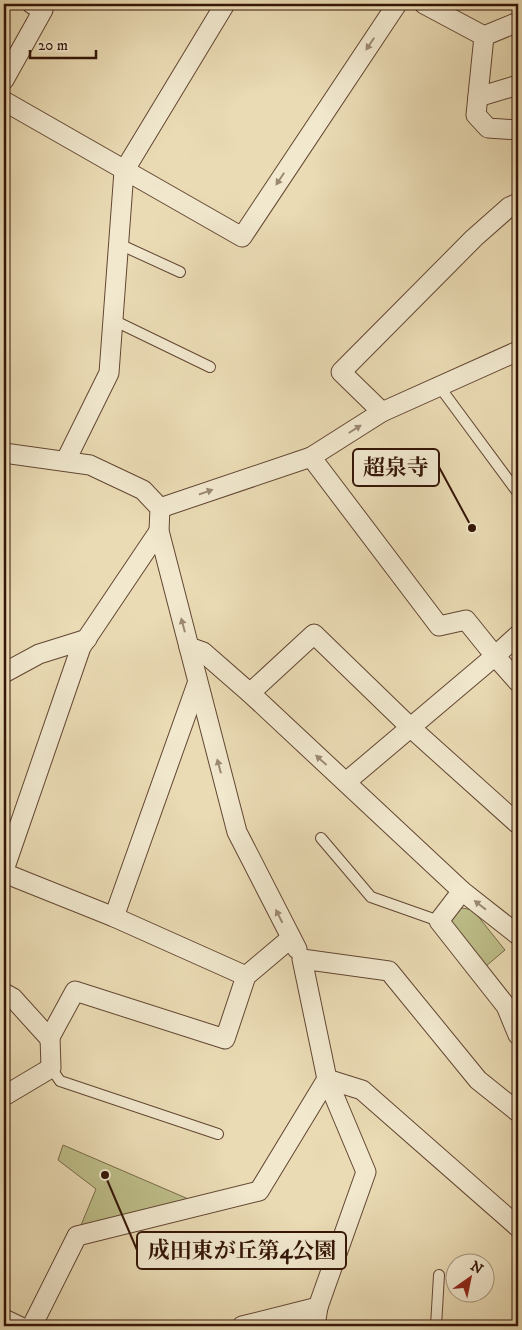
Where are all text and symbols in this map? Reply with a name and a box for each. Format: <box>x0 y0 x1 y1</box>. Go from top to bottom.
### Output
scale bar <box>30 28 96 60</box>
text: 20 m <box>38 36 68 55</box>
one-way arrow <box>365 38 375 51</box>
one-way arrow <box>275 173 285 186</box>
one-way arrow <box>348 424 361 434</box>
callout: 超泉寺 <box>353 449 439 486</box>
text: 超泉寺 <box>363 455 429 482</box>
one-way arrow <box>199 488 214 496</box>
one-way arrow <box>179 618 187 633</box>
one-way arrow <box>316 754 328 766</box>
one-way arrow <box>215 758 223 773</box>
one-way arrow <box>474 899 487 910</box>
one-way arrow <box>275 908 283 923</box>
callout: 成田東が丘第4公園 <box>137 1232 346 1269</box>
text: 成田東が丘第4公園 <box>148 1238 336 1265</box>
north arrow <box>444 1252 494 1302</box>
text: N <box>467 1257 487 1279</box>

